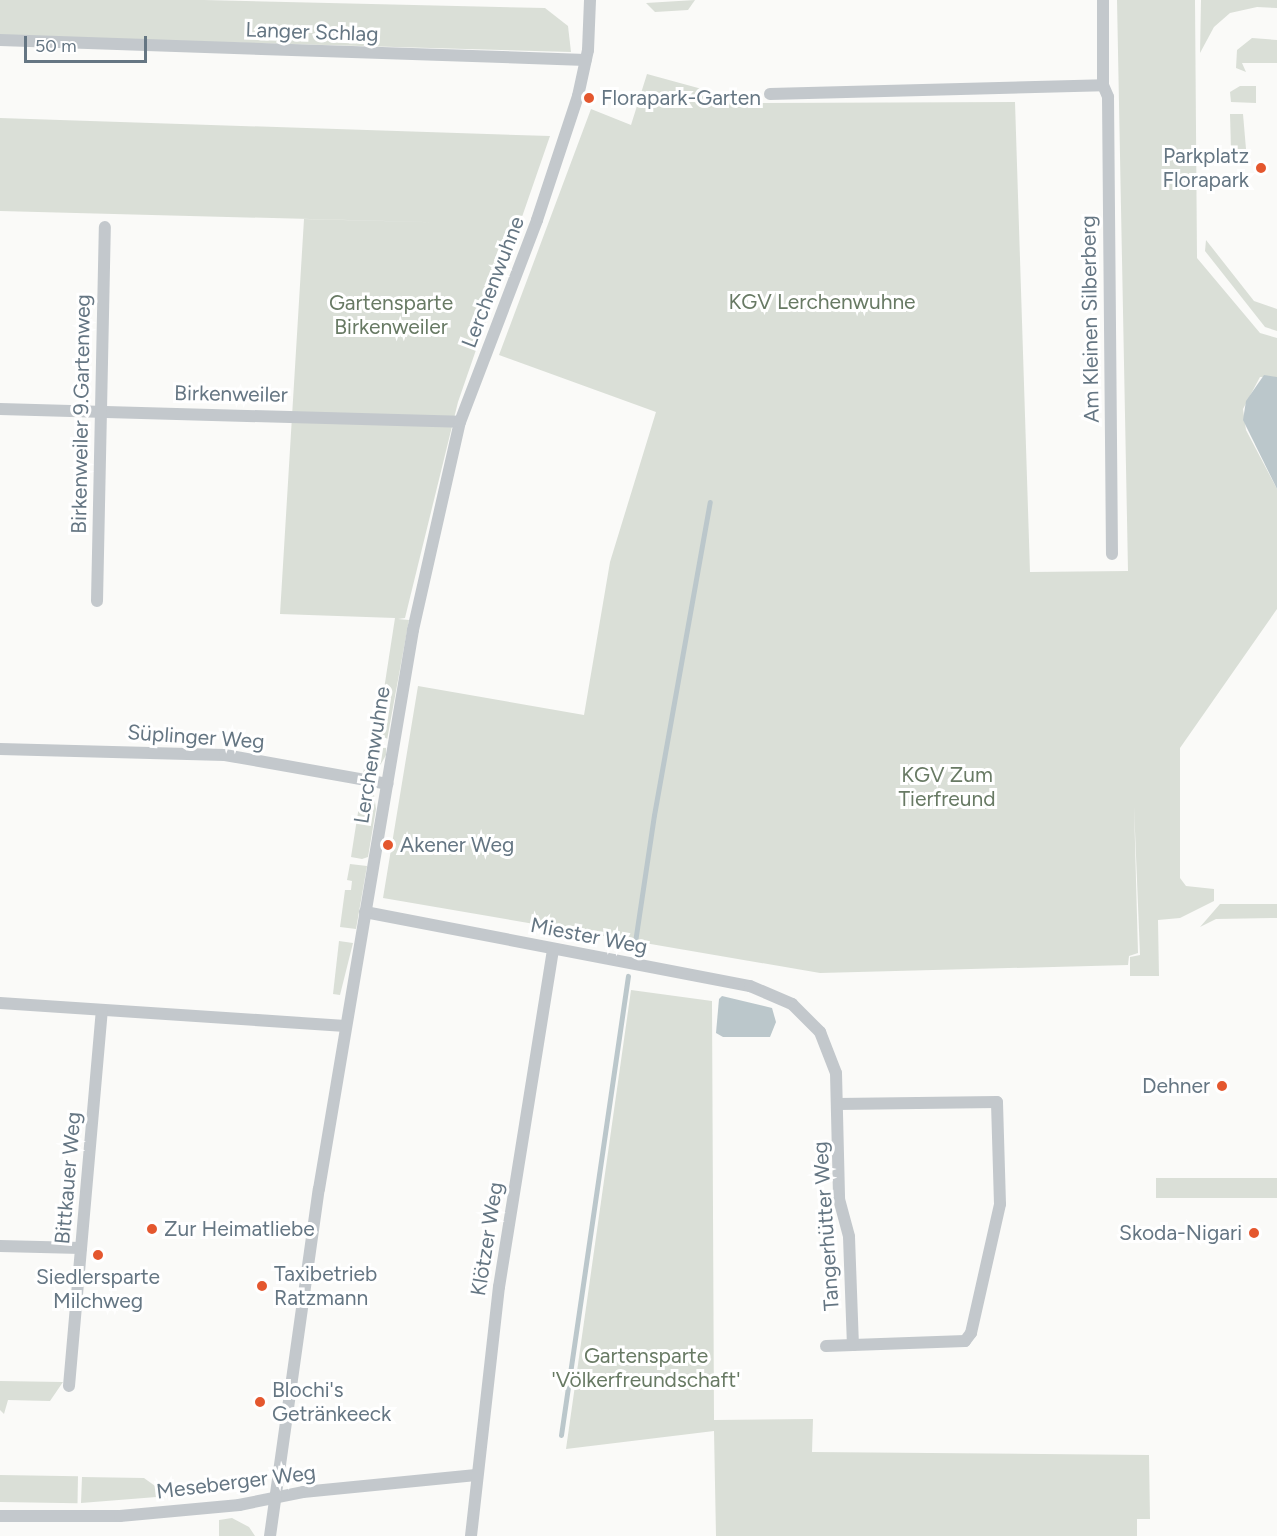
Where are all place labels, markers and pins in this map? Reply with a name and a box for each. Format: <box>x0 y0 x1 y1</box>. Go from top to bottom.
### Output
place label: Florapark-Garten <box>601 85 761 111</box>
marker: Florapark-Garten <box>582 91 596 105</box>
place label: Parkplatz Florapark <box>1163 143 1249 193</box>
marker: Parkplatz Florapark <box>1254 161 1268 175</box>
place label: Akener Weg <box>400 832 514 858</box>
marker: Akener Weg <box>381 838 395 852</box>
place label: Dehner <box>1142 1073 1210 1099</box>
marker: Dehner <box>1215 1079 1229 1093</box>
place label: Zur Heimatliebe <box>164 1216 315 1242</box>
place label: Skoda-Nigari <box>1119 1220 1242 1246</box>
marker: Zur Heimatliebe <box>145 1222 159 1236</box>
marker: Skoda-Nigari <box>1247 1226 1261 1240</box>
marker: Siedlersparte Milchweg <box>91 1248 105 1262</box>
place label: Taxibetrieb Ratzmann <box>274 1261 377 1311</box>
place label: Siedlersparte Milchweg <box>36 1264 160 1314</box>
marker: Taxibetrieb Ratzmann <box>255 1279 269 1293</box>
place label: Blochi's Getränkeeck <box>272 1377 391 1427</box>
marker: Blochi's Getränkeeck <box>253 1395 267 1409</box>

